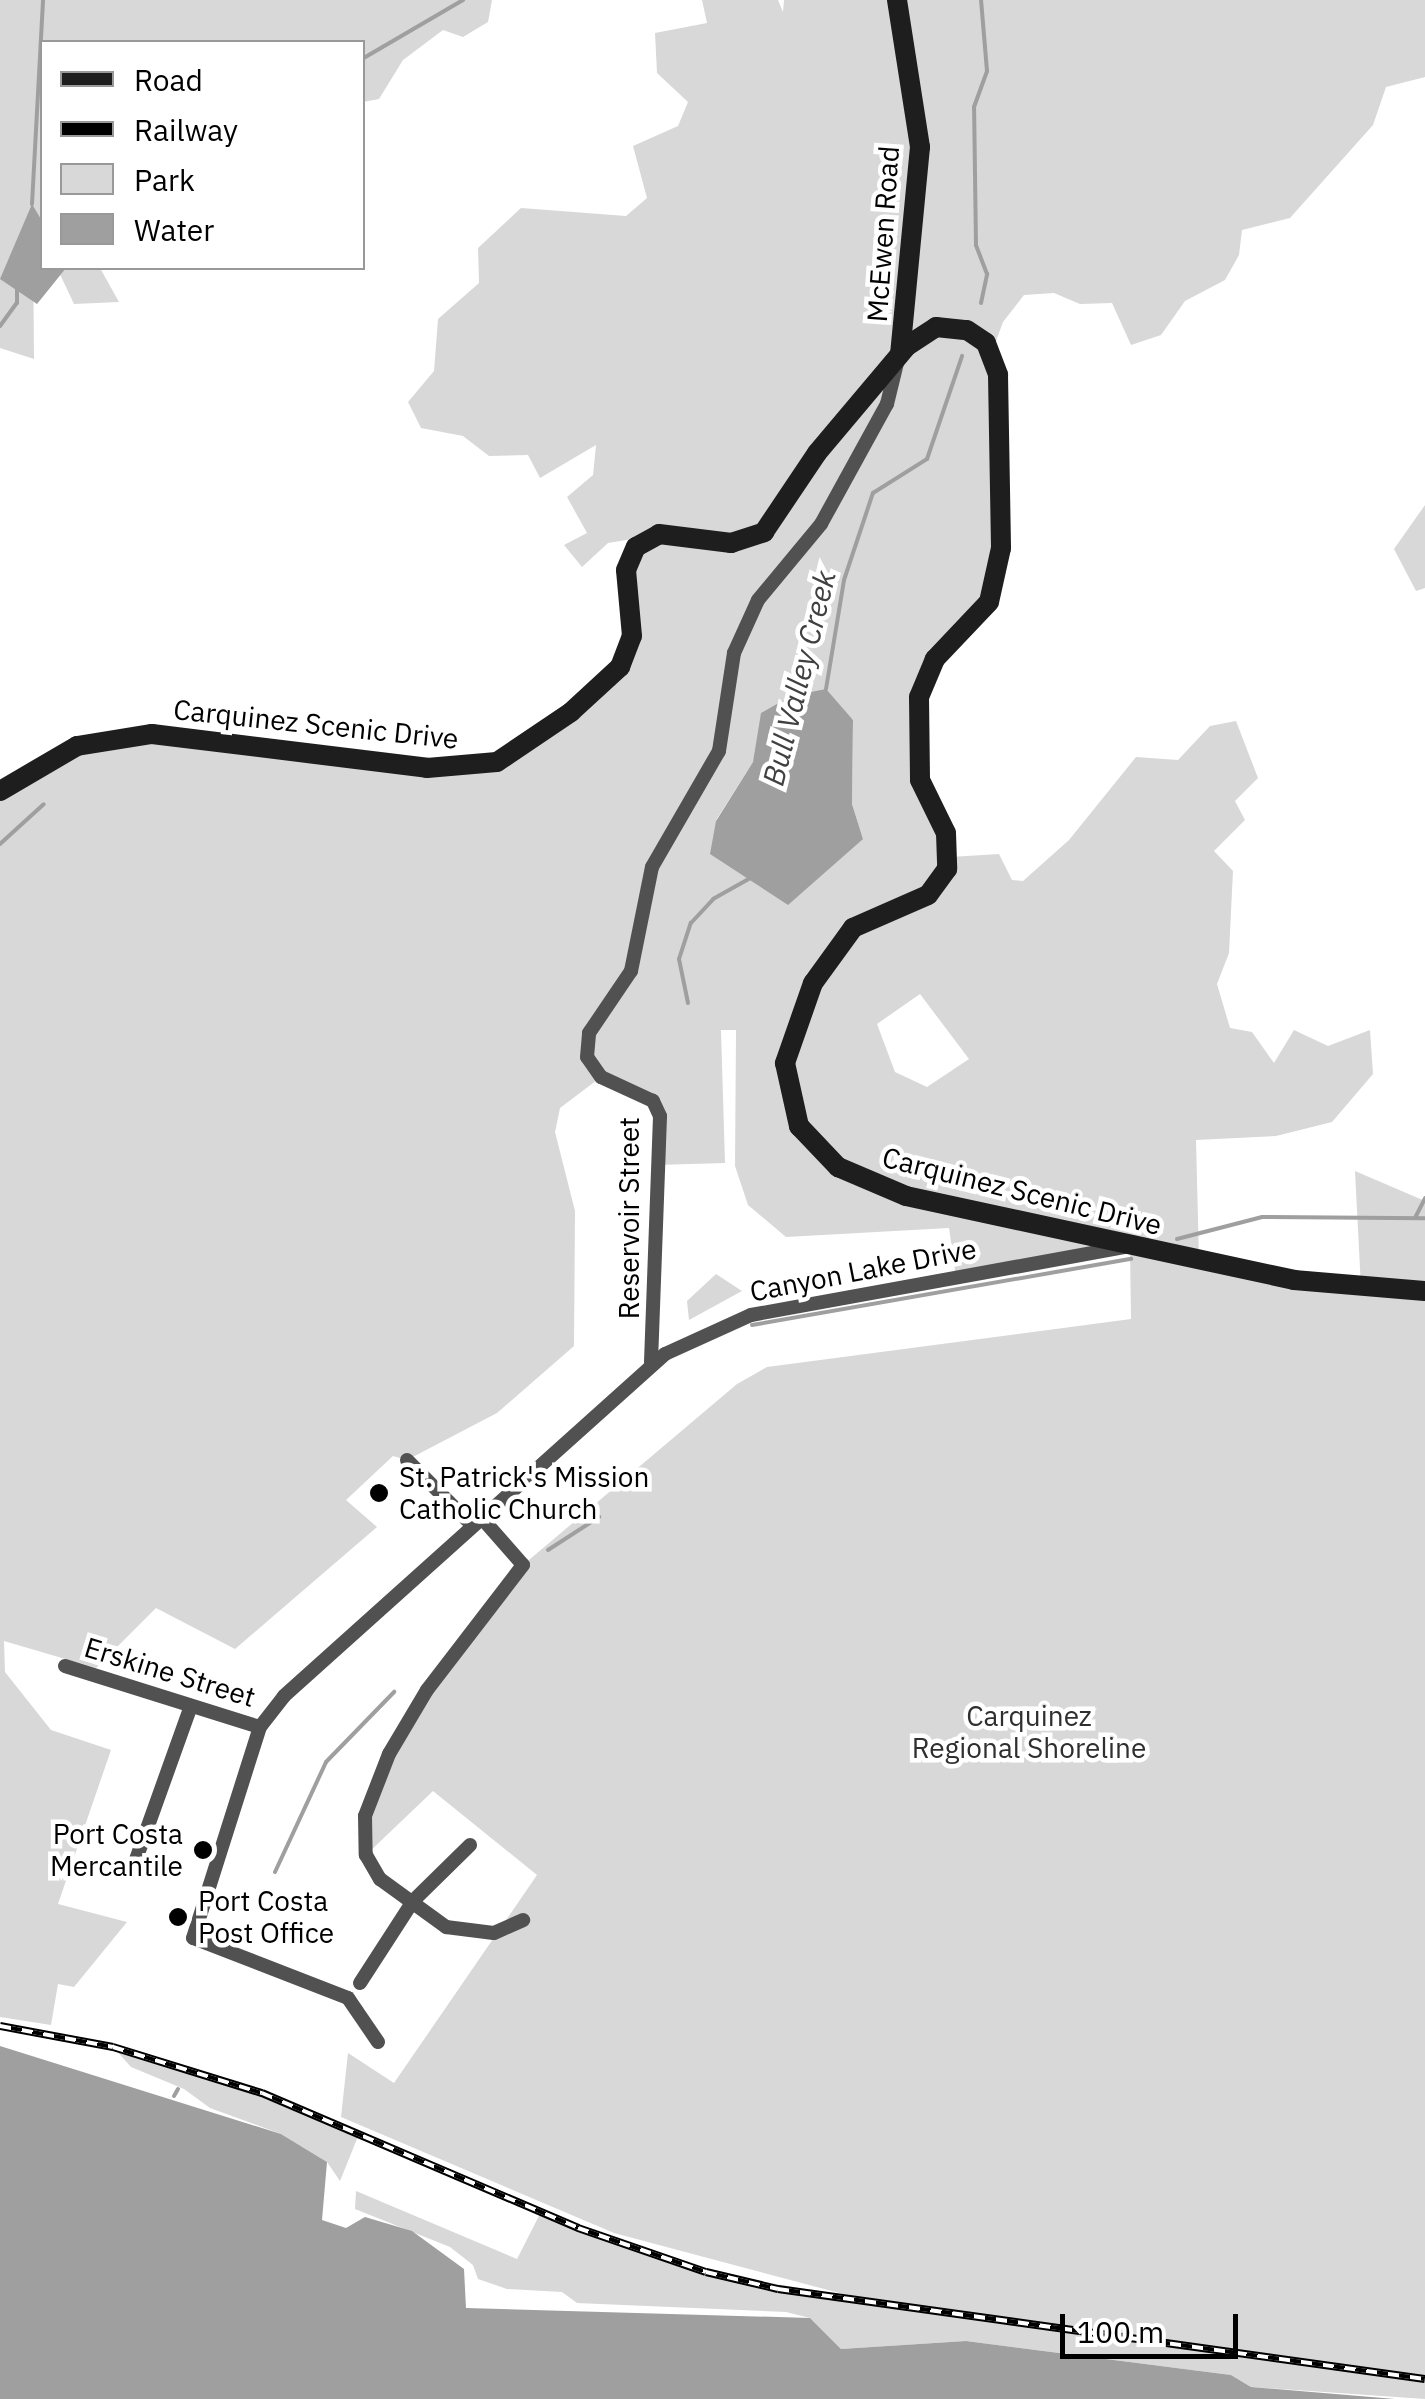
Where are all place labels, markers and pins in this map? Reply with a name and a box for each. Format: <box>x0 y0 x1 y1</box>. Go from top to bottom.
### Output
place label: St. Patrick's Mission Catholic Church <box>399 1460 649 1526</box>
marker: St. Patrick's Mission Catholic Church <box>368 1482 390 1504</box>
place label: Port Costa Mercantile <box>50 1817 183 1883</box>
marker: Port Costa Mercantile <box>192 1839 214 1861</box>
place label: Port Costa Post Office <box>198 1884 334 1950</box>
marker: Port Costa Post Office <box>167 1906 189 1928</box>

